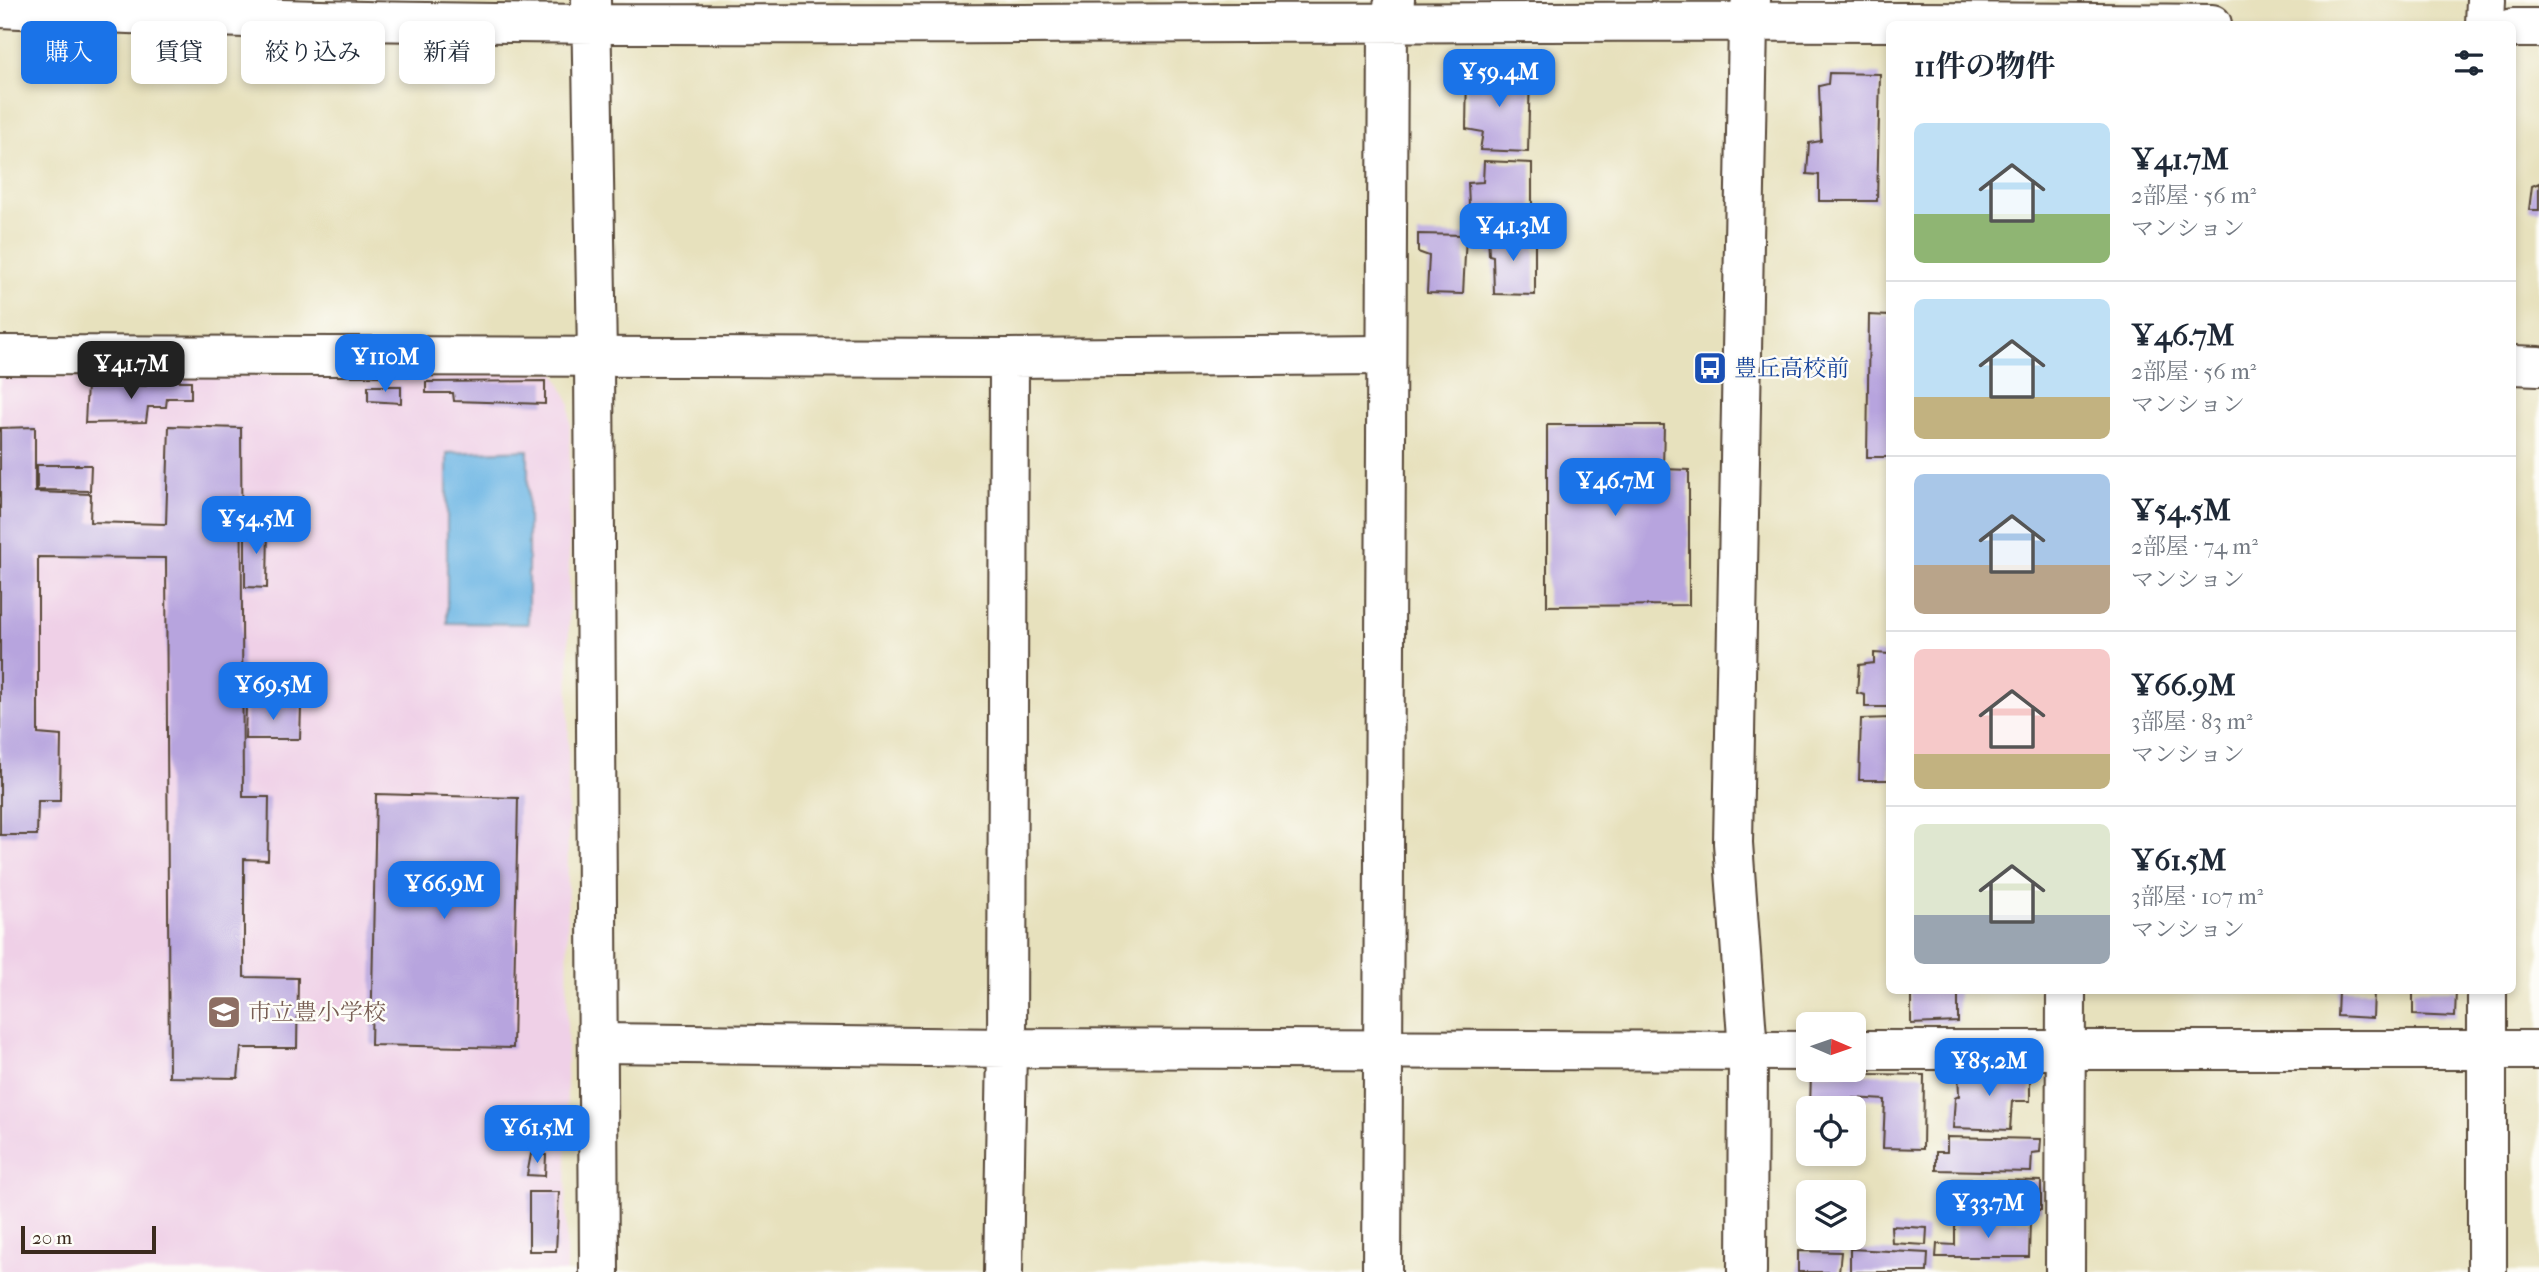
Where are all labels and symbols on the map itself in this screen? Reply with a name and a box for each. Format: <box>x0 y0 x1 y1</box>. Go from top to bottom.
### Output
pin: ¥59.4M <box>1442 50 1556 109</box>
pin: ¥41.3M <box>1456 204 1570 263</box>
pin: ¥110M <box>336 334 434 394</box>
pin: ¥41.7M <box>74 342 188 401</box>
bus stop icon: 豊丘高校前 <box>1691 349 1729 387</box>
place label: 豊丘高校前 <box>1734 355 1849 382</box>
pin: ¥46.7M <box>1558 458 1672 518</box>
pin: ¥54.5M <box>199 496 313 556</box>
pin: ¥69.5M <box>216 662 330 722</box>
pin: ¥66.9M <box>387 862 501 921</box>
school or university icon: 市立豊小学校 <box>205 993 243 1031</box>
place label: 市立豊小学校 <box>248 999 386 1026</box>
north arrow <box>1796 1012 1866 1082</box>
pin: ¥85.2M <box>1932 1038 2046 1098</box>
pin: ¥61.5M <box>480 1106 594 1165</box>
pin: ¥33.7M <box>1931 1180 2045 1240</box>
scale bar <box>21 1223 156 1255</box>

